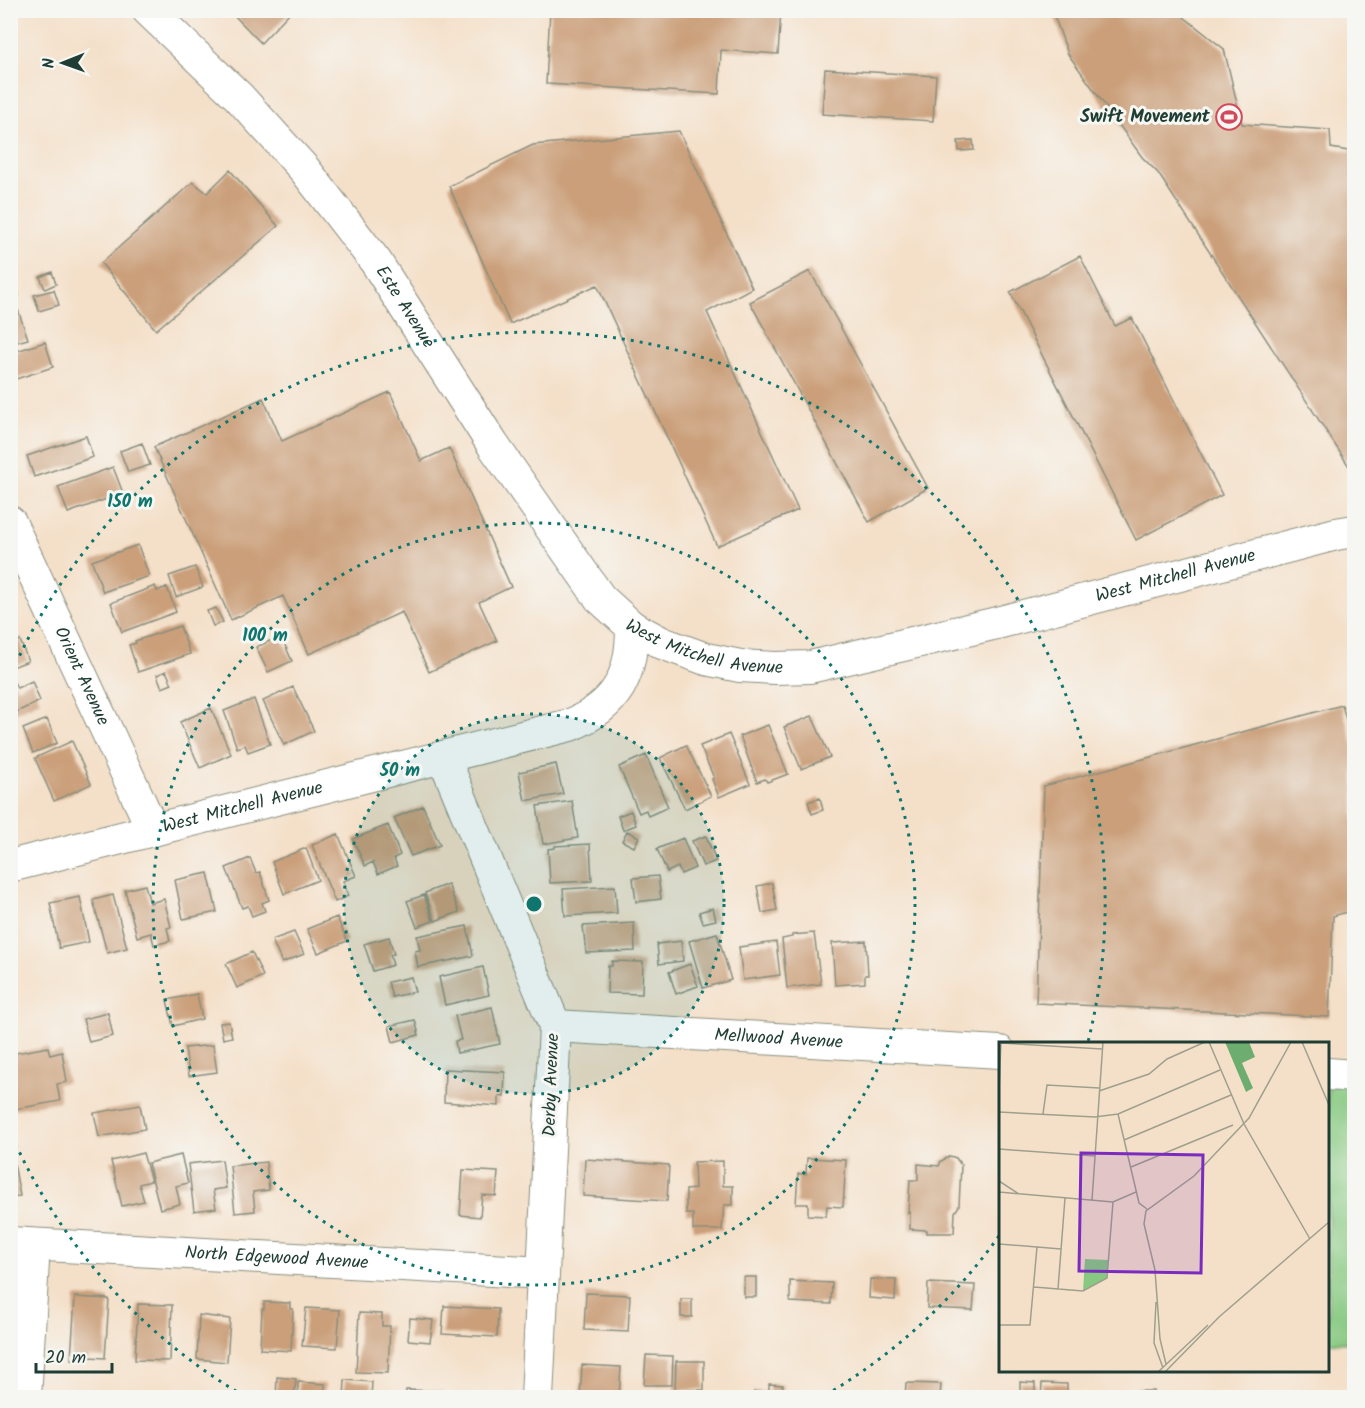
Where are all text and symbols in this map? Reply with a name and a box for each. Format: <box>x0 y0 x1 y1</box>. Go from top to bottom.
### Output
north arrow <box>33 33 93 93</box>
text: N <box>37 58 62 69</box>
sports icon: Swift Movement <box>1214 102 1244 132</box>
place label: Swift Movement <box>1080 103 1211 132</box>
street label: Este Avenue <box>367 260 442 354</box>
text: 150 m <box>107 488 153 517</box>
street label: West Mitchell Avenue <box>1092 541 1259 611</box>
street label: West Mitchell Avenue <box>620 611 783 682</box>
street label: Orient Avenue <box>46 622 117 730</box>
text: 100 m <box>242 622 288 651</box>
text: 50 m <box>379 757 420 786</box>
street label: West Mitchell Avenue <box>159 773 326 842</box>
centre of rings <box>524 894 544 914</box>
street label: Mellwood Avenue <box>713 1021 844 1057</box>
street label: Derby Avenue <box>536 1033 568 1137</box>
inset map <box>999 1042 1329 1372</box>
street label: North Edgewood Avenue <box>184 1238 369 1278</box>
scale bar <box>36 1336 112 1374</box>
text: 20 m <box>45 1344 86 1373</box>

